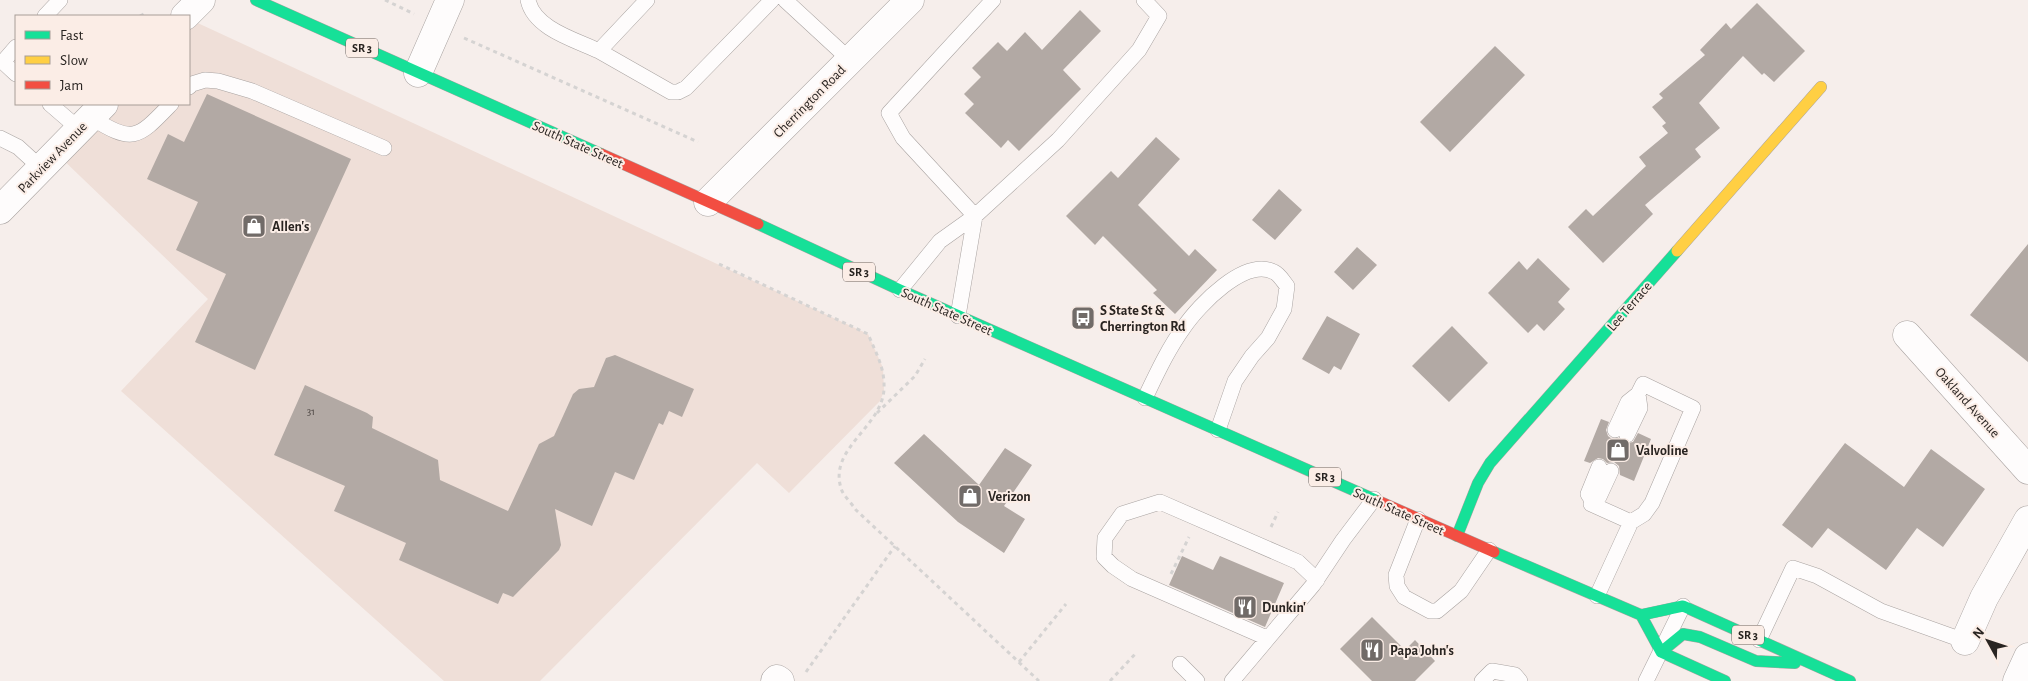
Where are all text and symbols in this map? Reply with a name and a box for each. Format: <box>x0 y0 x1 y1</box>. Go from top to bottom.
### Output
legend <box>15 15 190 105</box>
text: Fast <box>60 28 84 43</box>
road number: SR 3 <box>346 38 378 58</box>
text: Slow <box>60 53 88 68</box>
street label: Cherrington Road <box>771 63 849 141</box>
text: Jam <box>60 78 83 93</box>
street label: South State Street <box>530 119 626 171</box>
street label: Parkview Avenue <box>16 120 90 196</box>
shop icon: Allen's <box>241 213 267 239</box>
place label: Allen's <box>272 220 309 234</box>
road number: SR 3 <box>843 262 875 282</box>
street label: Lee Terrace <box>1605 279 1655 334</box>
street label: South State Street <box>899 286 995 338</box>
place label: S State St & Cherrington Rd <box>1100 304 1186 334</box>
bus stop icon: S State St & Cherrington Rd <box>1070 305 1096 331</box>
street label: Oakland Avenue <box>1932 365 2002 440</box>
house number: 31 <box>307 406 315 417</box>
shop icon: Valvoline <box>1605 437 1631 463</box>
place label: Valvoline <box>1636 444 1689 458</box>
road number: SR 3 <box>1309 468 1341 487</box>
shop icon: Verizon <box>957 483 983 509</box>
street label: South State Street <box>1351 486 1447 538</box>
place label: Verizon <box>988 490 1031 504</box>
restaurant icon: Dunkin' <box>1232 594 1258 620</box>
place label: Dunkin' <box>1262 601 1306 615</box>
north arrow <box>1963 616 2013 666</box>
text: N <box>1970 625 1987 642</box>
road number: SR 3 <box>1732 626 1764 644</box>
restaurant icon: Papa John's <box>1359 637 1385 663</box>
place label: Papa John's <box>1390 644 1454 658</box>

